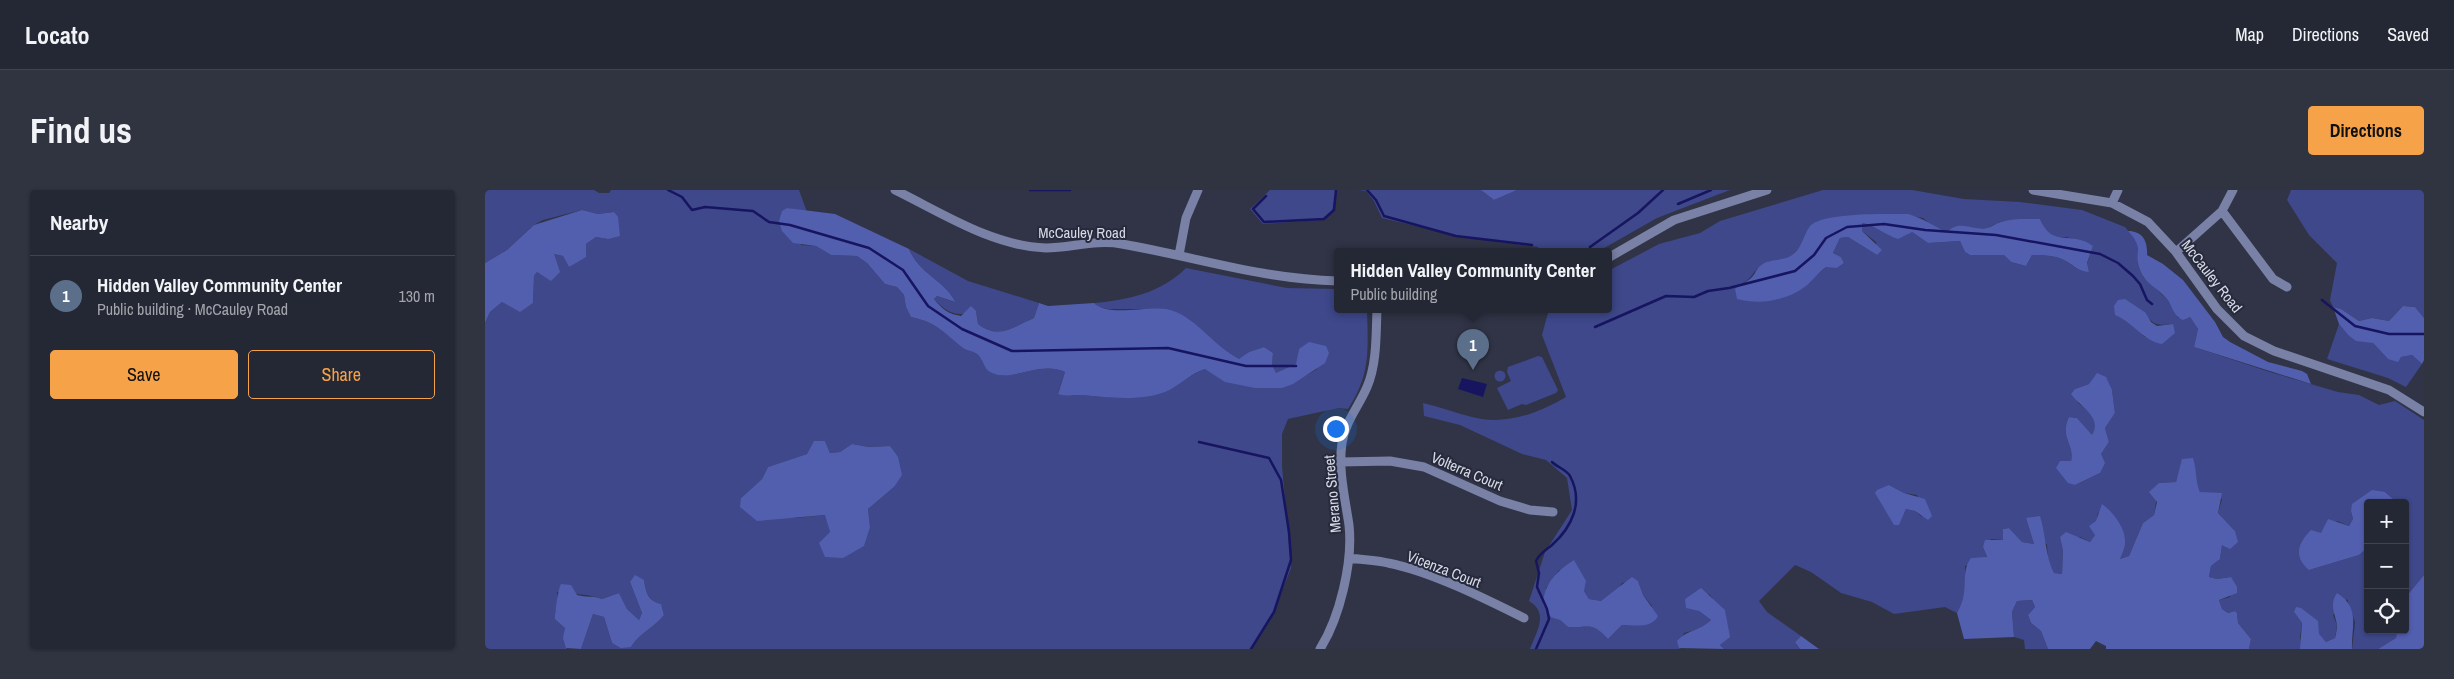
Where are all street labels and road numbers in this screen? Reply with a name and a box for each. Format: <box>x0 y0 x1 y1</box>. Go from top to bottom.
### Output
street label: McCauley Road <box>1038 222 1126 243</box>
street label: McCauley Road <box>2177 235 2247 317</box>
street label: Volterra Court <box>1428 447 1507 496</box>
street label: Merano Street <box>1318 454 1346 534</box>
street label: Vicenza Court <box>1404 545 1485 593</box>

